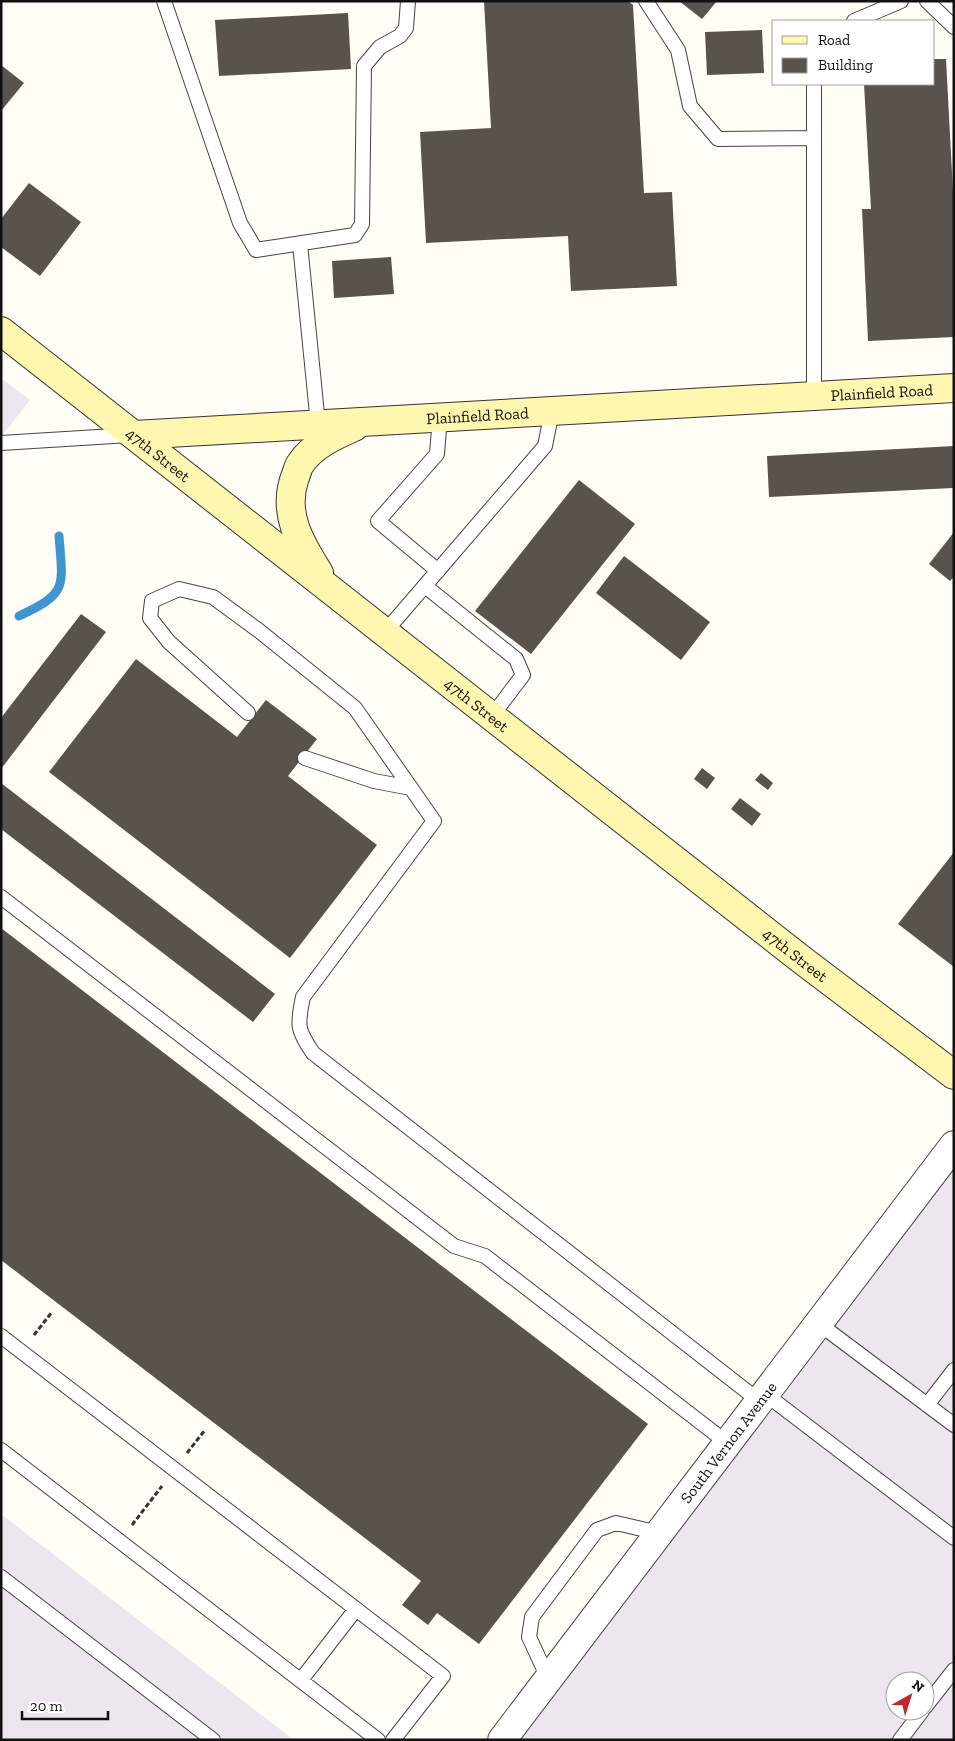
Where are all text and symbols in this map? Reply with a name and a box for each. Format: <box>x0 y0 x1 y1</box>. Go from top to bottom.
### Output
legend <box>772 20 935 85</box>
text: Road <box>818 31 851 49</box>
text: Building <box>818 56 873 74</box>
street label: Plainfield Road <box>830 380 934 405</box>
street label: Plainfield Road <box>426 403 529 428</box>
street label: 47th Street <box>122 424 194 486</box>
street label: 47th Street <box>441 674 513 736</box>
street label: 47th Street <box>759 924 831 986</box>
street label: South Vernon Avenue <box>676 1378 781 1507</box>
north arrow <box>885 1671 935 1721</box>
text: N <box>908 1676 928 1696</box>
scale bar <box>22 1688 109 1720</box>
text: 20 m <box>30 1697 63 1715</box>

